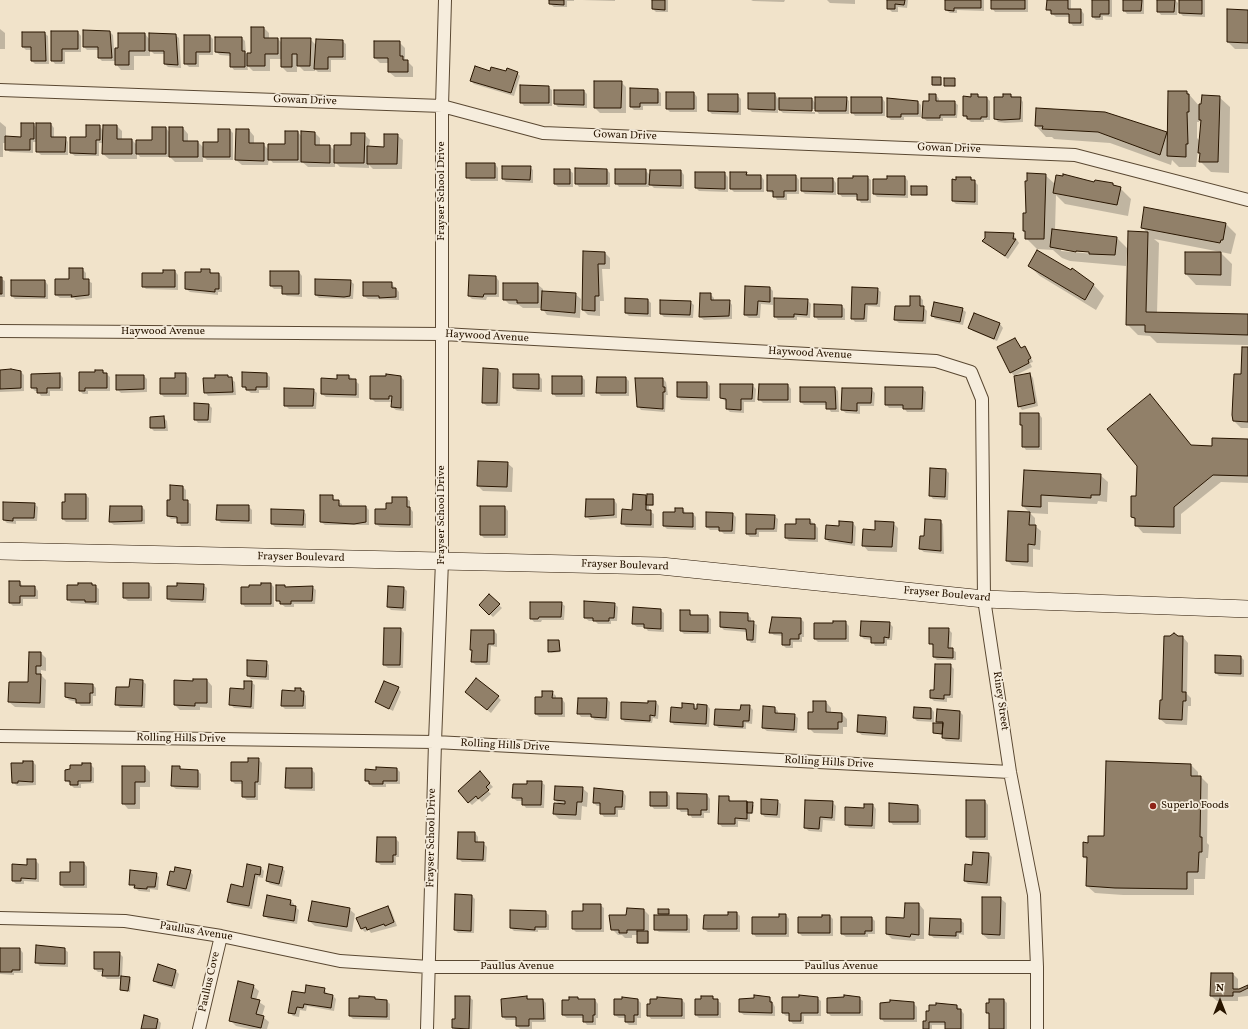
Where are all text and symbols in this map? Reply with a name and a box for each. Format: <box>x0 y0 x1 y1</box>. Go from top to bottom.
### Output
street label: Gowan Drive <box>273 93 337 109</box>
street label: Gowan Drive <box>593 128 657 144</box>
street label: Frayser School Drive <box>435 141 449 241</box>
street label: Gowan Drive <box>917 141 981 157</box>
street label: Haywood Avenue <box>121 325 205 339</box>
street label: Haywood Avenue <box>445 328 529 346</box>
street label: Haywood Avenue <box>768 345 852 363</box>
street label: Frayser School Drive <box>435 465 449 565</box>
street label: Frayser Boulevard <box>257 551 345 565</box>
street label: Frayser Boulevard <box>581 558 669 574</box>
street label: Frayser Boulevard <box>903 585 991 605</box>
street label: Riney Street <box>989 671 1011 731</box>
street label: Rolling Hills Drive <box>136 732 226 746</box>
street label: Rolling Hills Drive <box>460 737 550 755</box>
street label: Rolling Hills Drive <box>784 754 874 772</box>
street label: Frayser School Drive <box>425 788 439 888</box>
place label: Superlo Foods <box>1161 799 1229 813</box>
marker: Superlo Foods <box>1148 801 1158 811</box>
street label: Paullus Avenue <box>159 920 233 944</box>
street label: Paullus Cove <box>197 951 223 1013</box>
street label: Paullus Avenue <box>480 960 554 974</box>
street label: Paullus Avenue <box>804 960 878 974</box>
north arrow <box>1200 981 1240 1021</box>
text: N <box>1216 981 1224 996</box>

